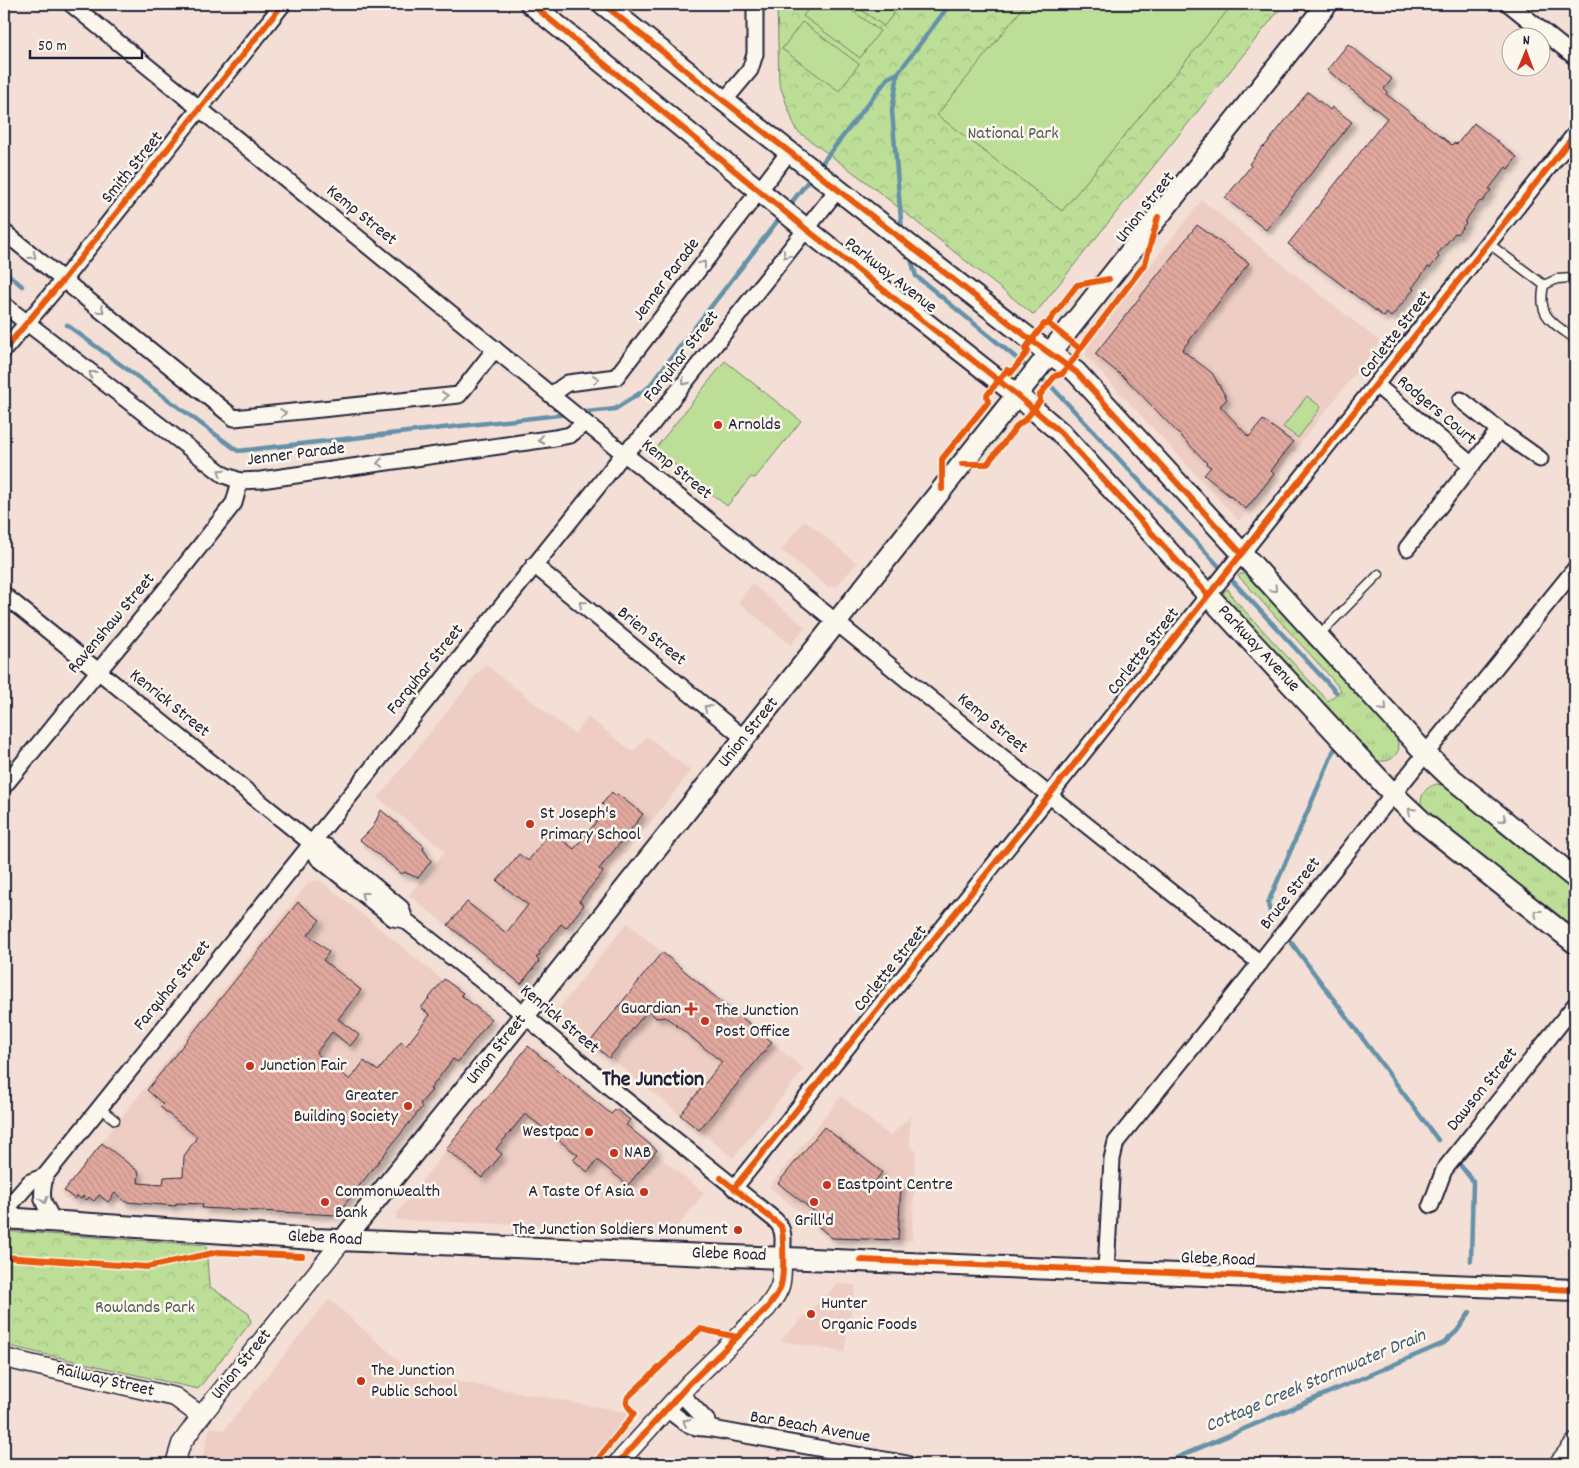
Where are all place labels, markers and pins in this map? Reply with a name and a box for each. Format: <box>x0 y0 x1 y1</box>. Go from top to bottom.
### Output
place label: Arnolds <box>728 413 781 438</box>
marker: Arnolds <box>712 419 724 431</box>
place label: St Joseph's Primary School <box>540 802 641 848</box>
marker: St Joseph's Primary School <box>524 818 536 830</box>
place label: Guardian <box>621 997 681 1022</box>
place label: The Junction Post Office <box>715 999 799 1045</box>
marker: Guardian <box>685 1003 697 1015</box>
marker: The Junction Post Office <box>699 1015 711 1027</box>
place label: Junction Fair <box>260 1054 347 1079</box>
marker: Junction Fair <box>244 1060 256 1072</box>
place label: Greater Building Society <box>294 1084 399 1130</box>
marker: Greater Building Society <box>402 1100 414 1112</box>
place label: Westpac <box>523 1120 579 1145</box>
marker: Westpac <box>583 1126 595 1138</box>
place label: NAB <box>624 1141 651 1166</box>
marker: NAB <box>608 1147 620 1159</box>
place label: Eastpoint Centre <box>837 1173 953 1198</box>
marker: Eastpoint Centre <box>821 1179 833 1191</box>
place label: Commonwealth Bank <box>335 1180 440 1226</box>
place label: A Taste Of Asia <box>528 1180 635 1205</box>
marker: A Taste Of Asia <box>638 1186 650 1198</box>
marker: Commonwealth Bank <box>319 1196 331 1208</box>
marker: Grill'd <box>808 1196 820 1208</box>
place label: Grill'd <box>794 1209 834 1234</box>
place label: The Junction Soldiers Monument <box>512 1218 728 1243</box>
marker: The Junction Soldiers Monument <box>732 1224 744 1236</box>
place label: Hunter Organic Foods <box>821 1292 917 1338</box>
marker: Hunter Organic Foods <box>805 1308 817 1320</box>
place label: The Junction Public School <box>371 1359 458 1405</box>
marker: The Junction Public School <box>355 1375 367 1387</box>

